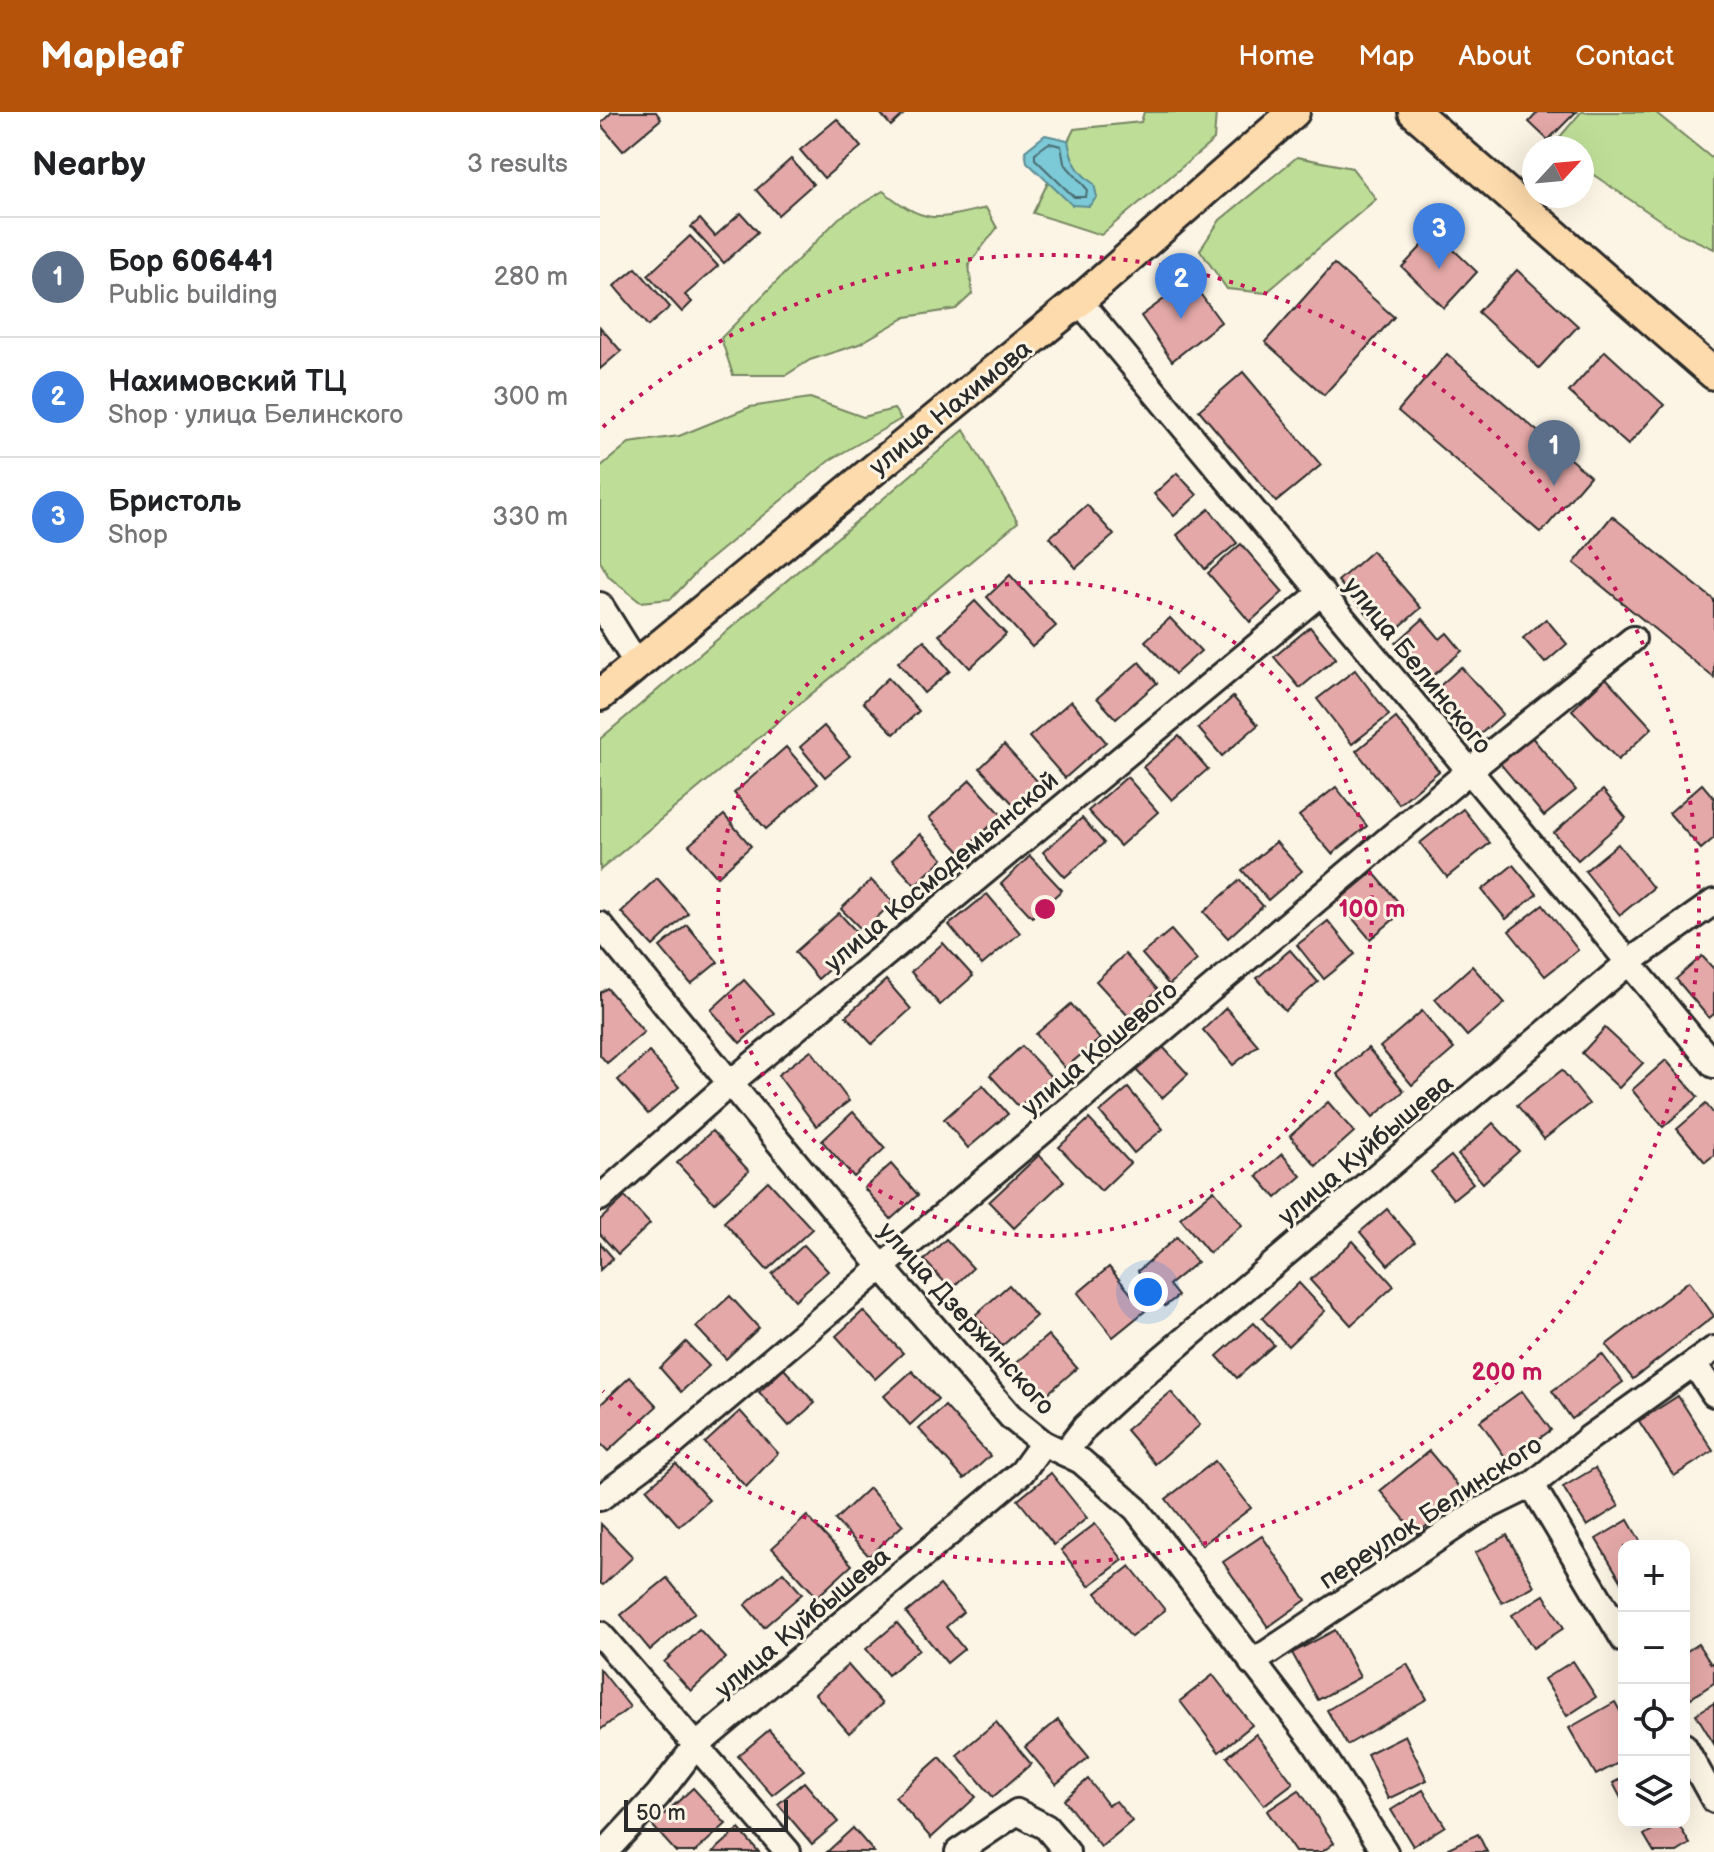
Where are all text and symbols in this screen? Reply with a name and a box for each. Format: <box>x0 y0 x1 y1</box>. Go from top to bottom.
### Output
text: Mapleaf <box>40 34 184 79</box>
text: Home <box>1238 40 1314 73</box>
text: Map <box>1358 40 1415 73</box>
text: About <box>1459 40 1531 73</box>
text: Contact <box>1575 40 1674 73</box>
north arrow <box>1522 136 1594 208</box>
text: Nearby <box>32 144 146 185</box>
text: 3 results <box>467 149 568 180</box>
pin: 3 <box>1413 203 1465 269</box>
text: Бор 606441 <box>108 244 274 280</box>
pin: 2 <box>1155 253 1207 319</box>
text: 1 <box>53 262 63 293</box>
text: 280 m <box>494 262 568 293</box>
text: Public building <box>108 280 277 311</box>
street label: улица Нахимова <box>864 333 1038 483</box>
text: Нахимовский ТЦ <box>108 364 347 400</box>
text: 2 <box>50 382 66 413</box>
text: 300 m <box>493 382 568 413</box>
text: Shop · улица Белинского <box>108 400 403 431</box>
pin: 1 <box>1528 420 1580 486</box>
text: Бристоль <box>108 484 241 520</box>
text: 3 <box>50 502 66 533</box>
text: 330 m <box>492 502 568 533</box>
text: Shop <box>108 520 168 551</box>
street label: улица Белинского <box>1336 571 1498 761</box>
street label: улица Космодемьянской <box>819 765 1065 979</box>
centre of rings <box>1031 895 1059 923</box>
text: 100 m <box>1339 895 1405 924</box>
street label: улица Кошевого <box>1016 975 1184 1123</box>
street label: улица Куйбышева <box>1272 1068 1460 1232</box>
street label: улица Дзержинского <box>871 1216 1061 1422</box>
your location <box>1128 1272 1168 1312</box>
text: 200 m <box>1472 1358 1542 1387</box>
street label: переулок Белинского <box>1314 1430 1548 1597</box>
map controls <box>1618 1540 1690 1828</box>
button: + <box>1618 1540 1690 1612</box>
street label: улица Куйбышева <box>709 1541 897 1705</box>
button: − <box>1618 1612 1690 1684</box>
button: locate <box>1618 1684 1690 1756</box>
button: layers <box>1618 1756 1690 1828</box>
scale bar <box>624 1796 788 1832</box>
text: 50 m <box>636 1800 686 1827</box>

